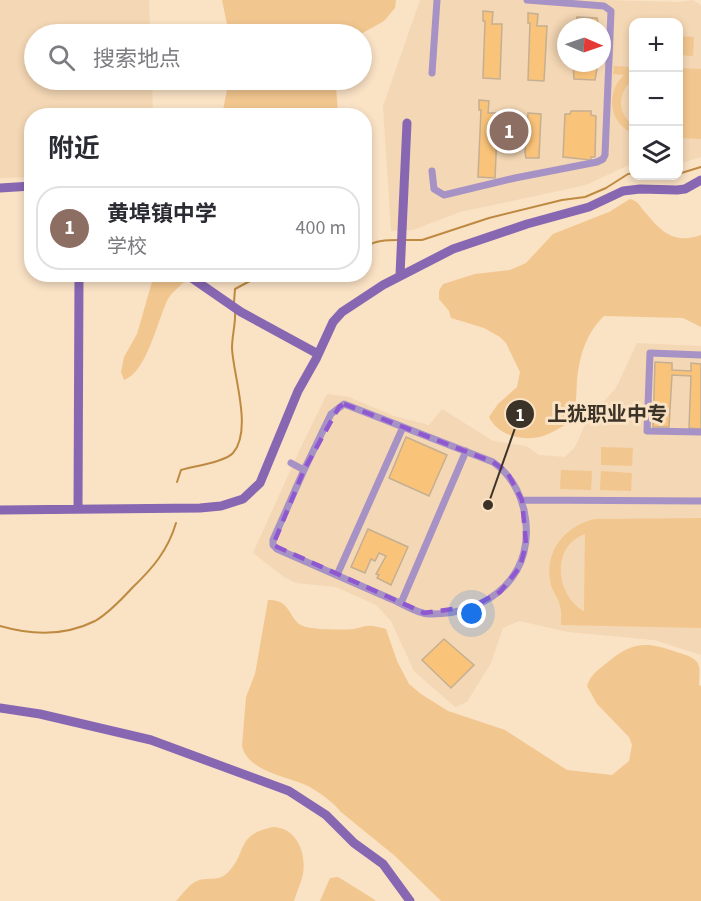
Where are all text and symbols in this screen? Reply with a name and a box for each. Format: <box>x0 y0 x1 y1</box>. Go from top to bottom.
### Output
north arrow <box>557 18 611 72</box>
map controls <box>629 18 683 180</box>
button: + <box>629 18 683 72</box>
search box <box>24 24 372 90</box>
icon: search <box>45 41 78 74</box>
text: 搜索地点 <box>93 43 181 75</box>
button: − <box>629 72 683 126</box>
pin: 1 <box>490 108 528 154</box>
button: layers <box>629 126 683 180</box>
text: 附近 <box>48 130 100 167</box>
text: 黄埠镇中学 <box>107 198 217 230</box>
text: 1 <box>64 214 75 242</box>
text: 400 m <box>296 214 346 242</box>
text: 学校 <box>107 233 147 261</box>
callout: 上犹职业中专 <box>505 395 679 433</box>
text: 上犹职业中专 <box>547 401 667 429</box>
text: 1 <box>515 403 525 428</box>
your location <box>457 599 486 628</box>

